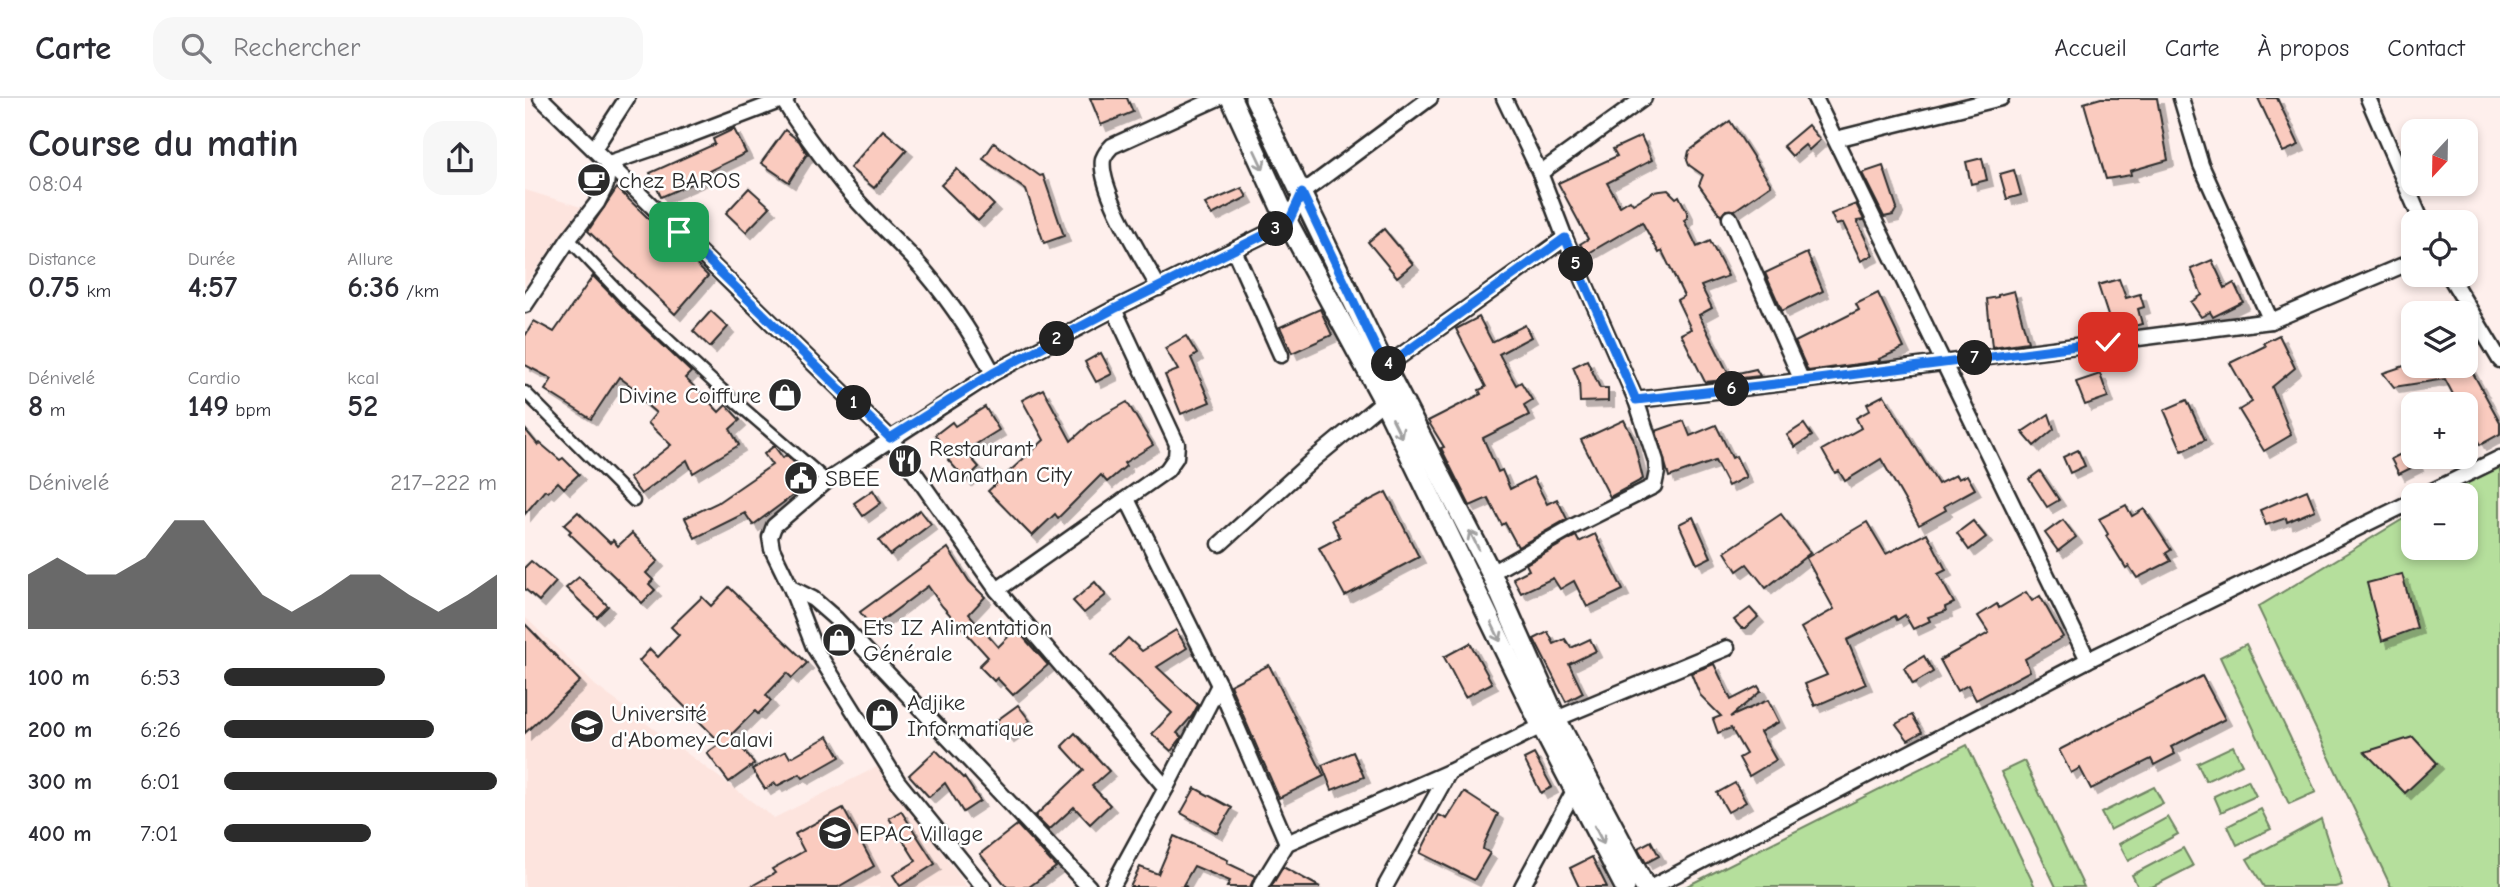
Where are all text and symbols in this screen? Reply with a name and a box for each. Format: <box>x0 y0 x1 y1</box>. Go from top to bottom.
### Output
search box <box>153 17 643 80</box>
text: Carte <box>35 29 111 67</box>
icon: search <box>177 29 215 67</box>
text: Rechercher <box>233 33 360 63</box>
text: Accueil <box>2055 34 2127 62</box>
text: Carte <box>2165 34 2220 62</box>
text: À propos <box>2258 34 2349 62</box>
text: Contact <box>2387 34 2465 62</box>
north arrow <box>2401 119 2478 196</box>
map controls <box>2401 119 2478 560</box>
button: share <box>423 121 497 195</box>
text: Course du matin <box>28 122 299 166</box>
one-way arrow <box>1253 149 1266 170</box>
cafe icon: chez BAROS <box>575 161 613 199</box>
place label: chez BAROS <box>619 167 740 194</box>
text: 08:04 <box>28 170 83 197</box>
pin <box>649 202 709 262</box>
button: locate <box>2401 210 2478 287</box>
pin: 3 <box>1259 212 1293 246</box>
icon: arrive <box>660 213 698 251</box>
text: 3 <box>1271 217 1280 239</box>
pin: 5 <box>1559 246 1593 282</box>
text: Distance <box>28 248 96 270</box>
text: Durée <box>188 248 235 270</box>
text: Allure <box>347 248 393 270</box>
text: 5 <box>1570 252 1581 274</box>
text: 0.75 <box>28 270 80 305</box>
text: 4:57 <box>188 270 237 305</box>
text: 6:36 <box>347 270 400 305</box>
text: km <box>80 280 111 302</box>
text: /km <box>400 280 439 302</box>
button: layers <box>2401 301 2478 378</box>
pin <box>2078 312 2138 372</box>
pin: 2 <box>1039 322 1075 356</box>
icon: check <box>2089 323 2127 361</box>
text: 2 <box>1052 327 1061 349</box>
pin: 7 <box>1957 341 1993 376</box>
pin: 4 <box>1371 346 1407 382</box>
text: 7 <box>1970 346 1979 368</box>
text: 4 <box>1384 352 1393 374</box>
text: Dénivelé <box>28 367 95 389</box>
text: Cardio <box>188 367 241 389</box>
text: kcal <box>347 367 379 389</box>
pin: 6 <box>1715 372 1749 406</box>
shop icon: Divine Coiffure <box>766 376 804 414</box>
text: 6 <box>1727 377 1736 399</box>
place label: Divine Coiffure <box>618 382 761 409</box>
pin: 1 <box>837 386 871 420</box>
text: 8 <box>28 389 43 424</box>
text: 149 <box>188 389 229 424</box>
text: 52 <box>347 389 378 424</box>
text: 1 <box>850 391 857 413</box>
button: + <box>2401 392 2478 469</box>
text: m <box>43 399 65 421</box>
text: bpm <box>229 399 271 421</box>
one-way arrow <box>1390 417 1404 438</box>
place label: Restaurant Manathan City <box>929 435 1073 488</box>
restaurant icon: Restaurant Manathan City <box>886 442 924 480</box>
public building icon: SBEE <box>782 459 820 497</box>
place label: SBEE <box>825 465 880 492</box>
text: Dénivelé <box>28 469 109 496</box>
text: 217–222 m <box>390 469 497 496</box>
button: − <box>2401 483 2478 560</box>
one-way arrow <box>1467 530 1481 551</box>
place label: Ets IZ Alimentation Générale <box>863 614 1052 667</box>
shop icon: Ets IZ Alimentation Générale <box>820 621 858 659</box>
one-way arrow <box>1490 621 1503 642</box>
text: 100 m <box>28 664 90 691</box>
text: 6:53 <box>140 664 181 691</box>
place label: Adjike Informatique <box>907 689 1034 742</box>
shop icon: Adjike Informatique <box>863 696 901 734</box>
place label: Université d'Abomey-Calavi <box>611 700 773 753</box>
school or university icon: Université d'Abomey-Calavi <box>568 707 606 745</box>
text: 200 m <box>28 716 92 743</box>
text: 6:26 <box>140 716 181 743</box>
text: 300 m <box>28 768 92 795</box>
text: 6:01 <box>140 768 180 795</box>
school or university icon: EPAC Village <box>816 814 854 852</box>
text: 400 m <box>28 820 92 847</box>
text: 7:01 <box>140 820 178 847</box>
place label: EPAC Village <box>859 820 983 847</box>
one-way arrow <box>1592 824 1606 845</box>

